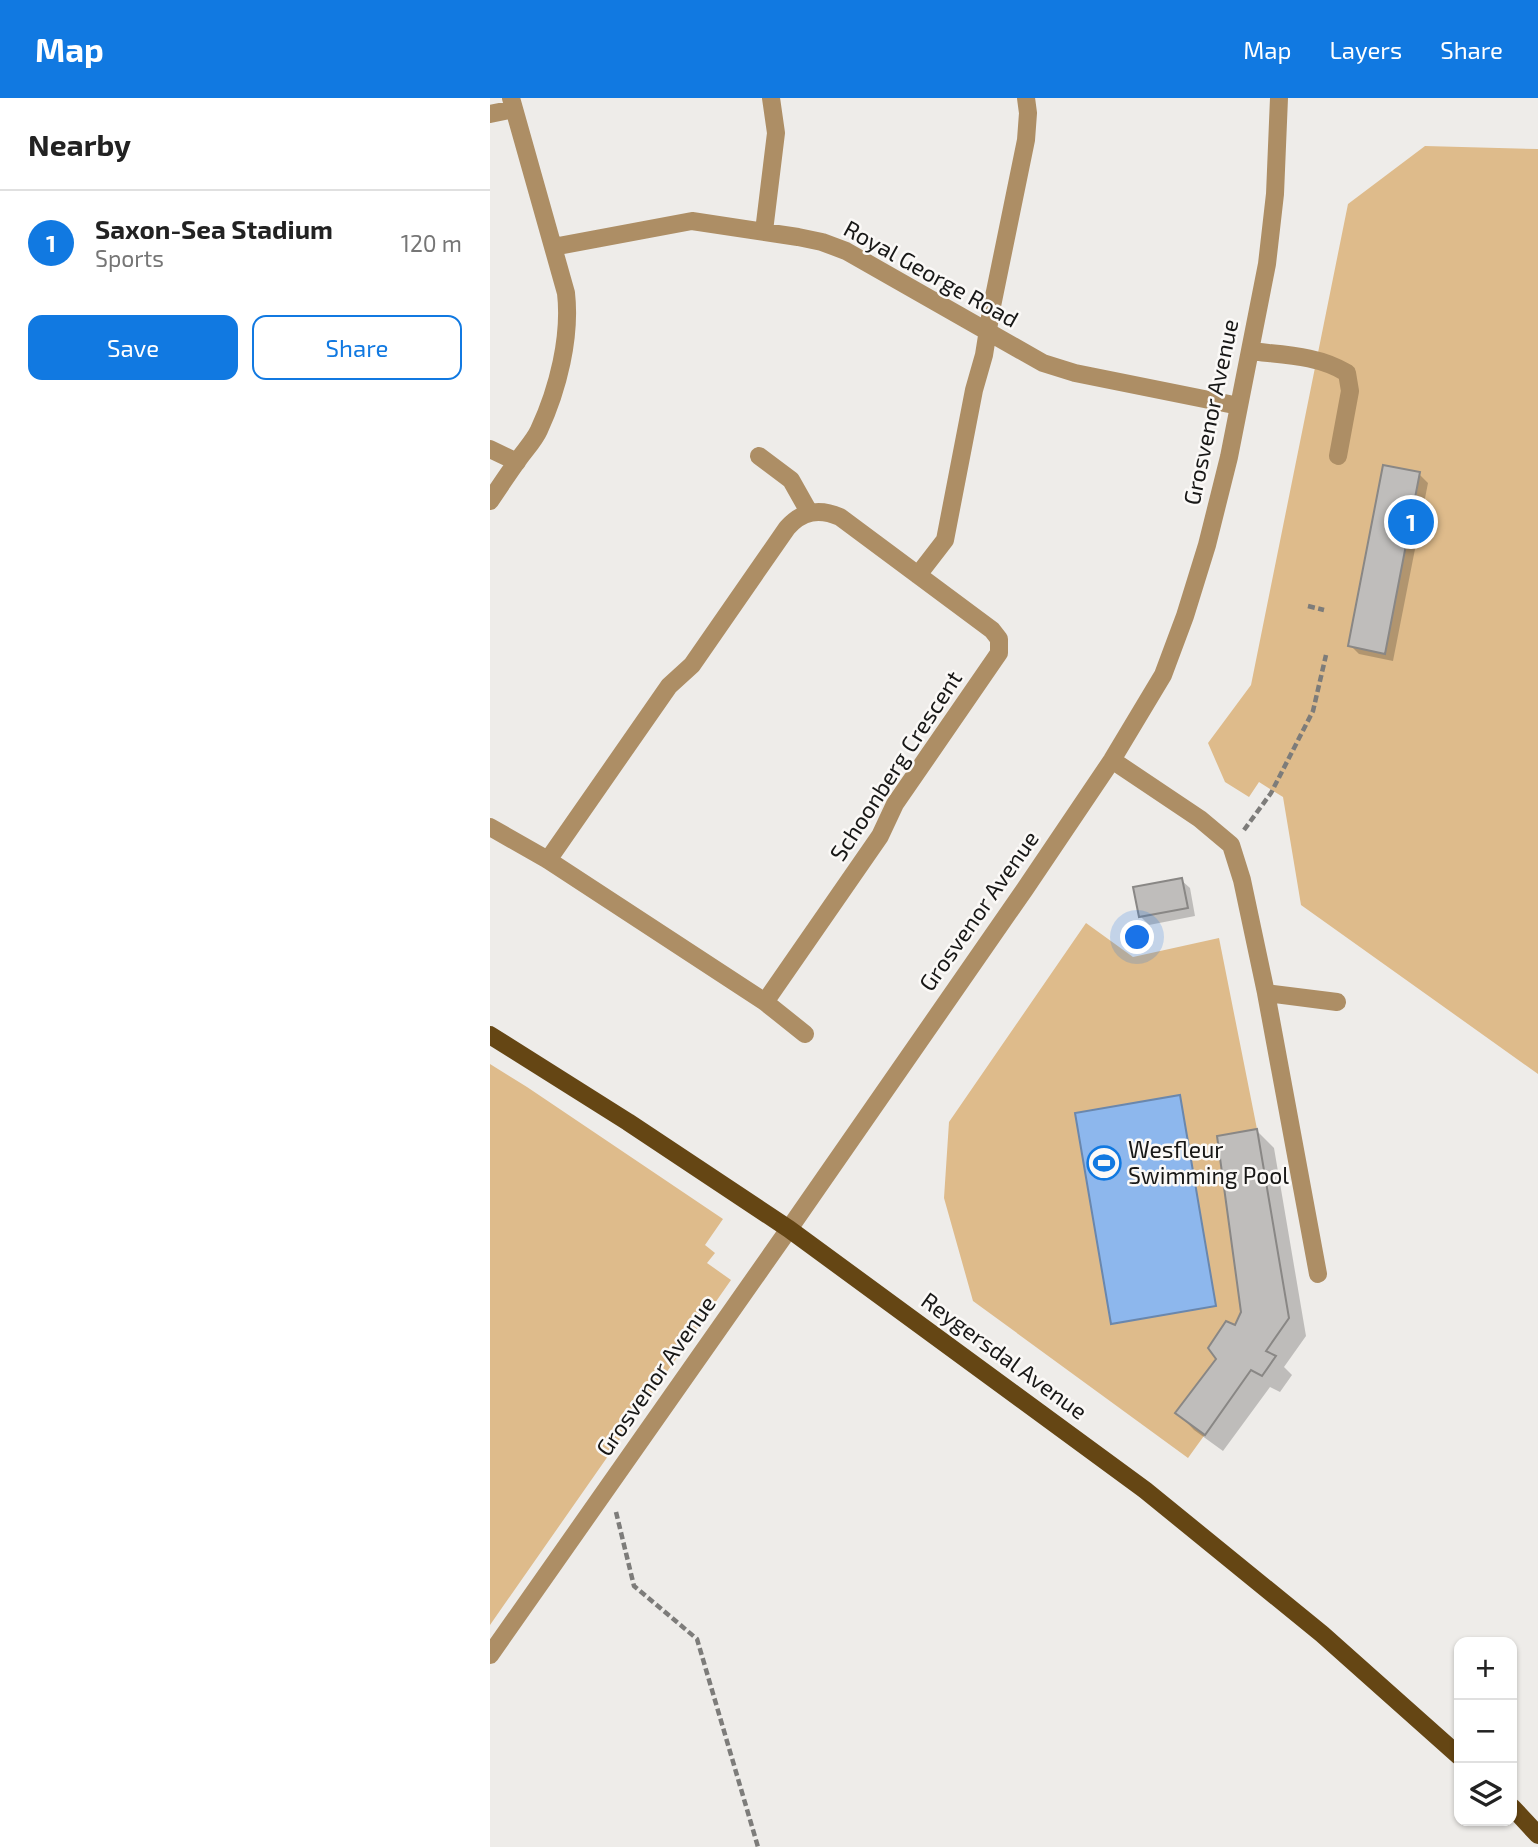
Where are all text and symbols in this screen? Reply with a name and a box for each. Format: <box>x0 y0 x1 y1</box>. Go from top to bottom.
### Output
text: Map <box>35 29 104 69</box>
text: Map <box>1243 35 1291 64</box>
text: Layers <box>1329 35 1402 64</box>
text: Share <box>1440 35 1503 64</box>
text: Nearby <box>28 126 131 162</box>
text: Saxon-Sea Stadium <box>95 213 333 244</box>
street label: Royal George Road <box>839 214 1024 333</box>
text: 1 <box>46 229 56 257</box>
text: 120 m <box>401 229 462 257</box>
text: Sports <box>95 244 164 272</box>
button: Save <box>28 315 238 380</box>
button: Share <box>252 315 462 380</box>
street label: Grosvenor Avenue <box>1177 316 1243 507</box>
pin: 1 <box>1388 496 1434 548</box>
street label: Schoonberg Crescent <box>823 665 967 866</box>
street label: Grosvenor Avenue <box>912 825 1044 996</box>
your location <box>1120 920 1154 954</box>
place label: Wesfleur Swimming Pool <box>1128 1135 1289 1189</box>
sports icon: Wesfleur Swimming Pool <box>1085 1144 1123 1182</box>
street label: Reygersdal Avenue <box>916 1286 1093 1425</box>
street label: Grosvenor Avenue <box>589 1290 721 1461</box>
map controls <box>1454 1637 1517 1826</box>
button: + <box>1454 1637 1517 1700</box>
button: − <box>1454 1700 1517 1763</box>
button: layers <box>1454 1763 1517 1826</box>

